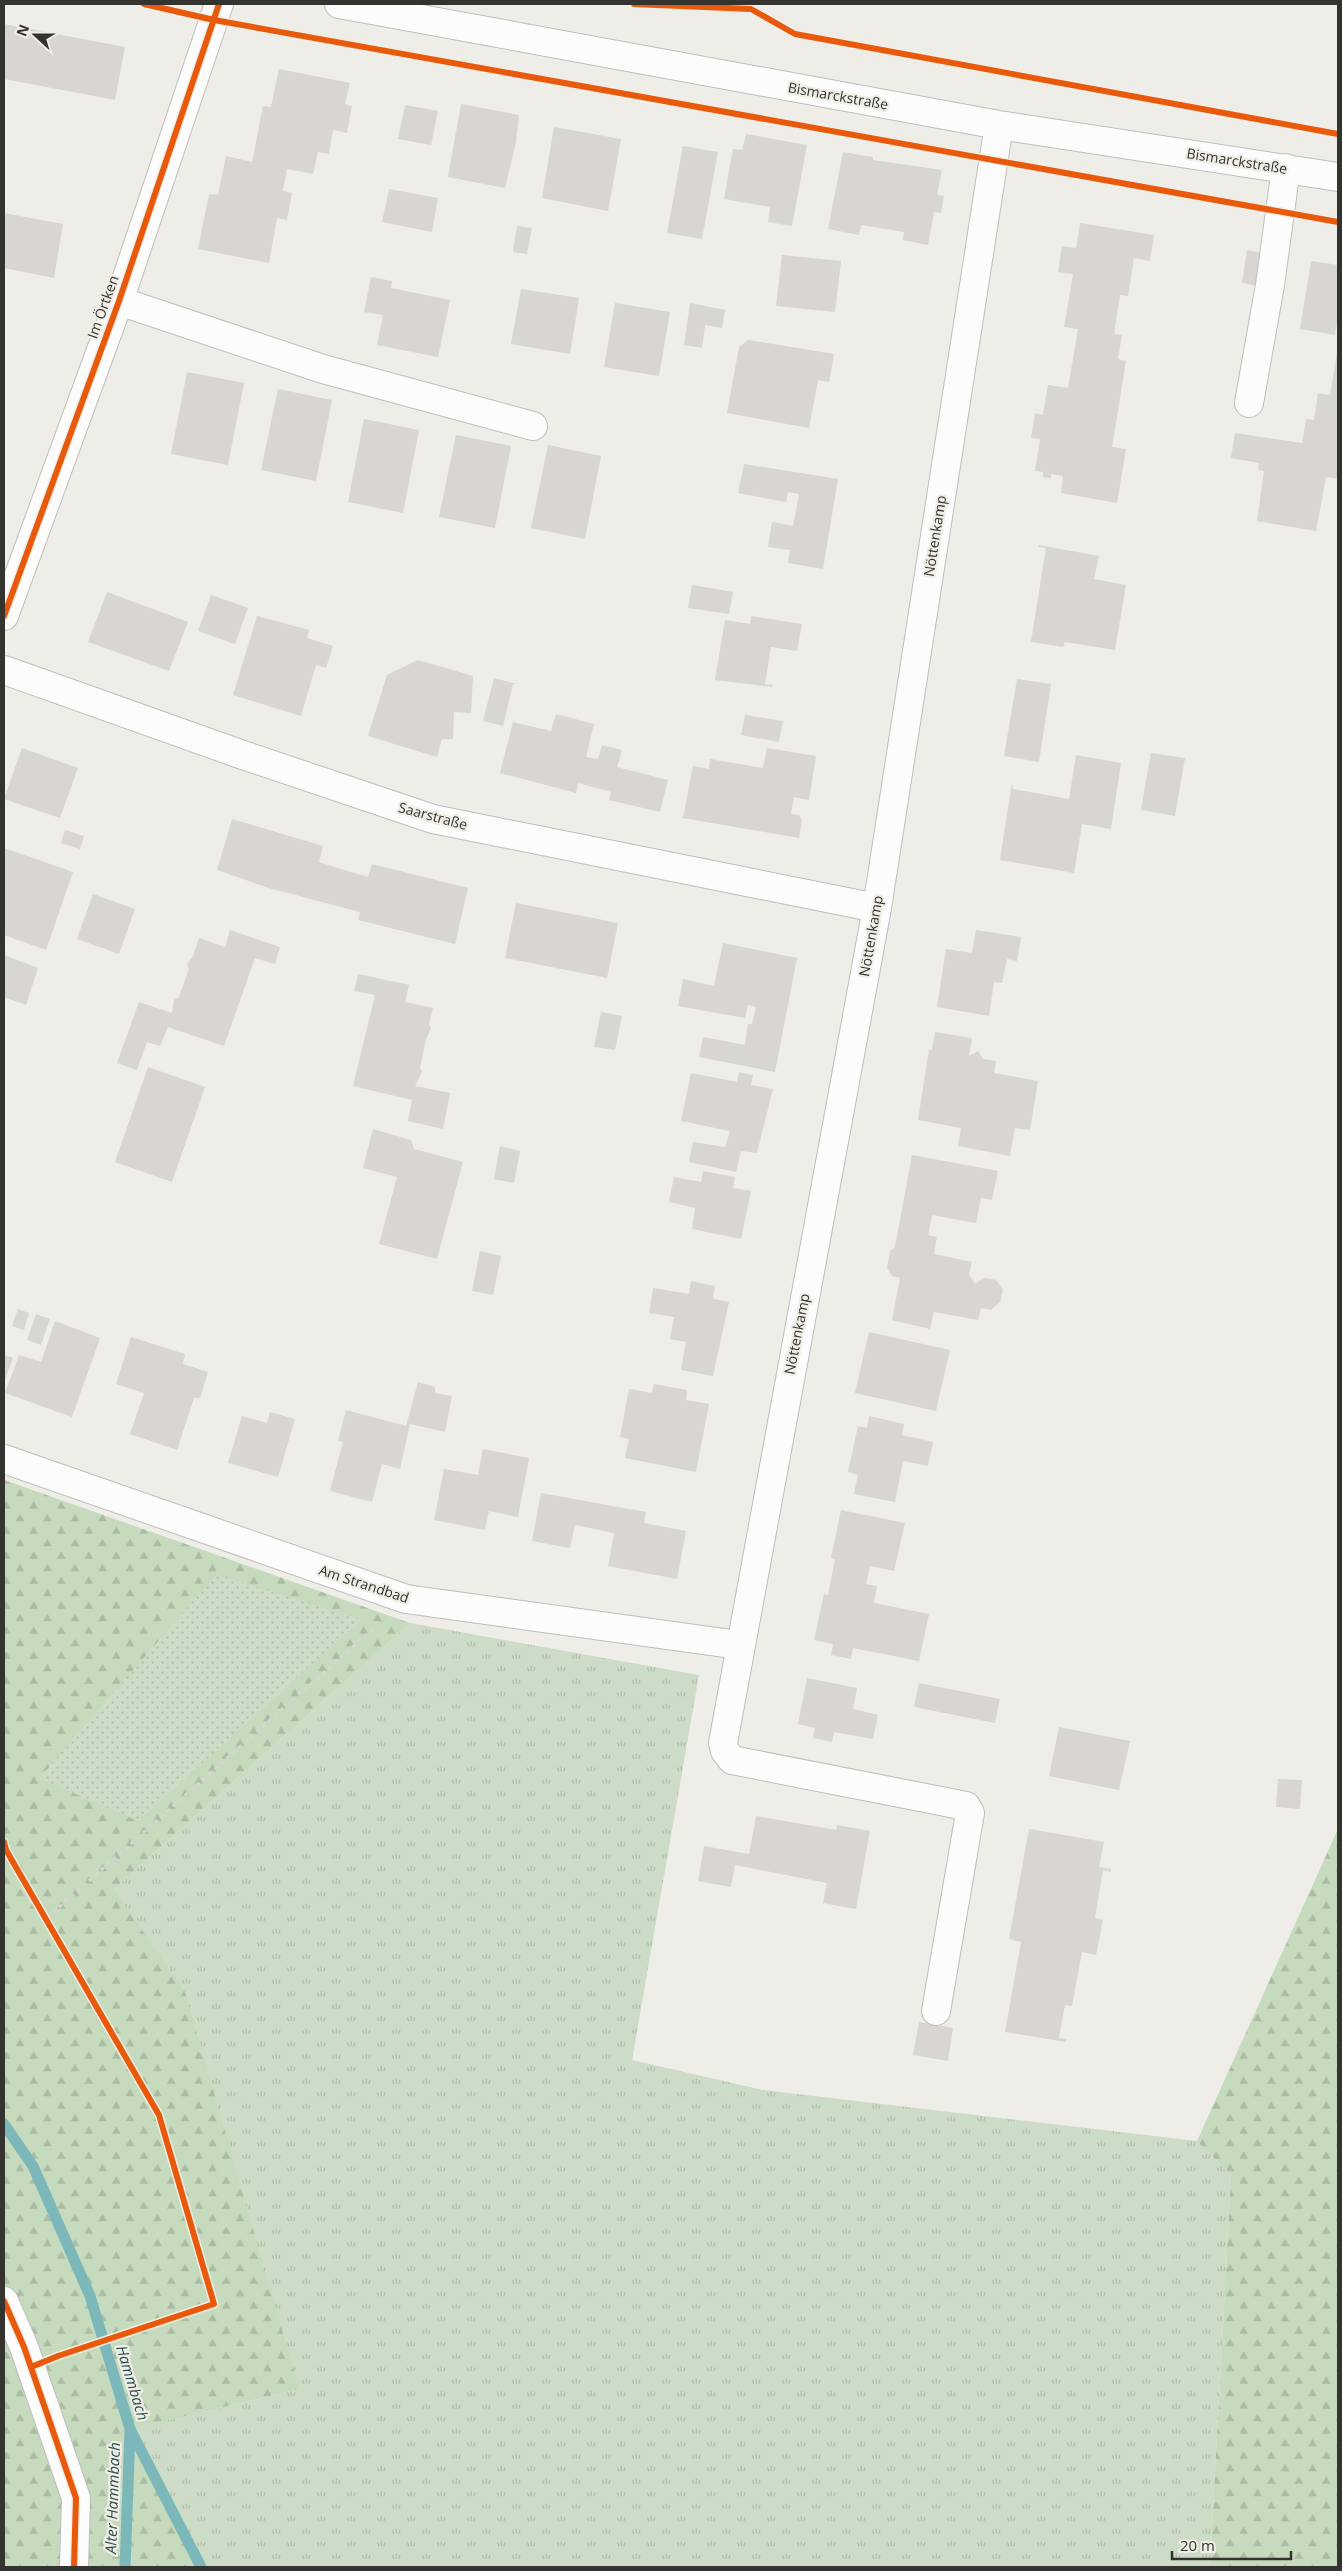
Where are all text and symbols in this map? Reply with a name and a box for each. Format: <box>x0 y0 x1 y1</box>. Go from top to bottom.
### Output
north arrow <box>10 10 60 60</box>
text: N <box>11 21 33 39</box>
street label: Bismarckstraße <box>786 77 890 114</box>
street label: Bismarckstraße <box>1185 143 1289 178</box>
street label: Im Örtken <box>82 273 123 341</box>
street label: Nöttenkamp <box>919 494 950 578</box>
street label: Saarstraße <box>397 797 470 834</box>
street label: Nöttenkamp <box>854 894 887 978</box>
street label: Nöttenkamp <box>779 1292 814 1376</box>
street label: Am Strandbad <box>317 1560 412 1607</box>
water label: Hammbach <box>112 2343 154 2423</box>
water label: Alter Hammbach <box>100 2442 124 2555</box>
scale bar <box>1172 2528 1291 2560</box>
text: 20 m <box>1180 2535 1215 2555</box>

